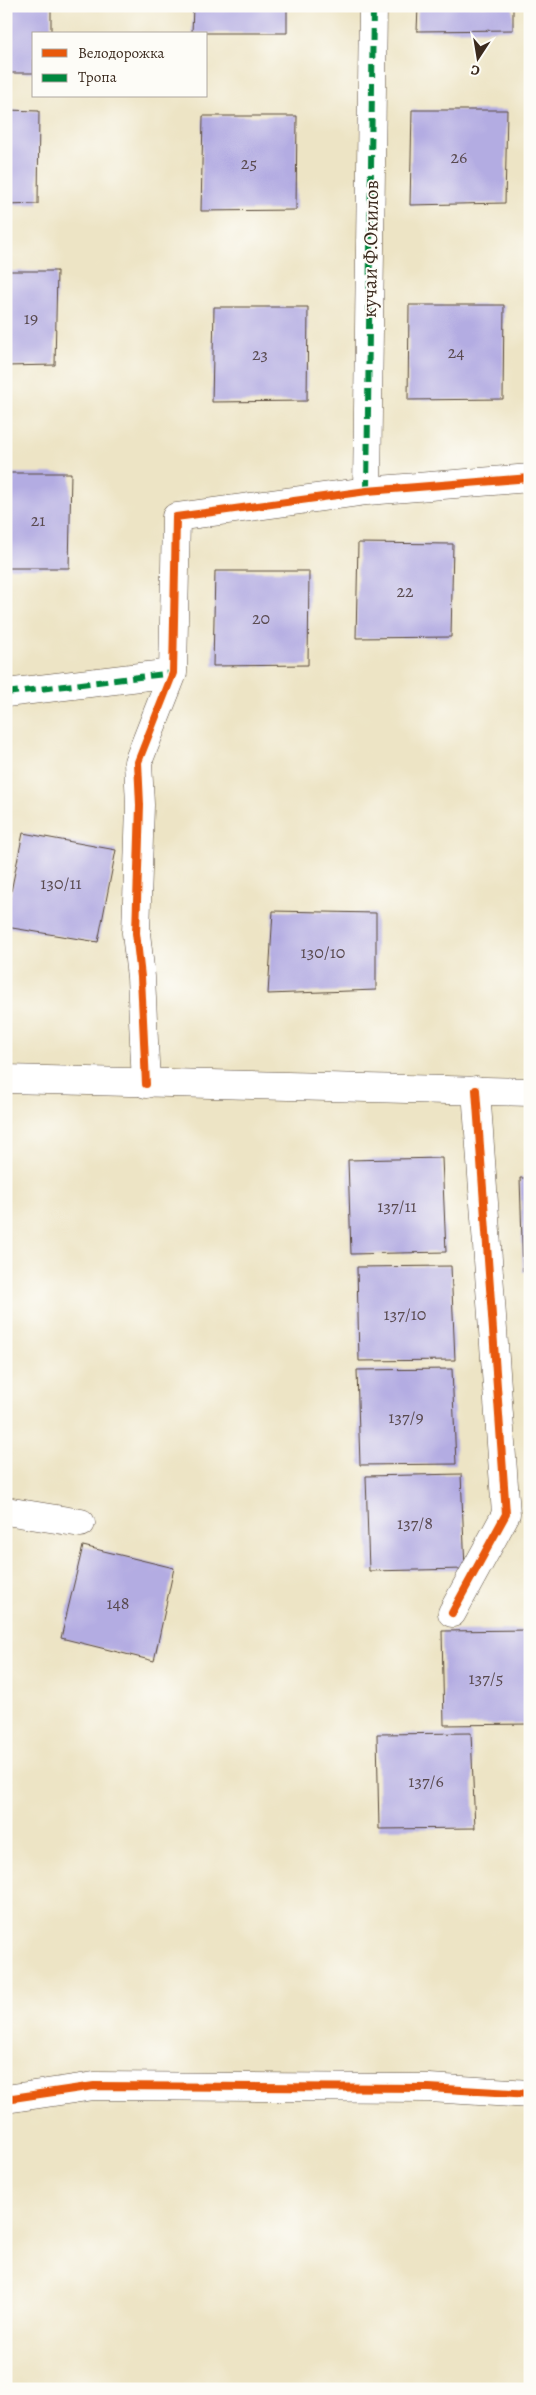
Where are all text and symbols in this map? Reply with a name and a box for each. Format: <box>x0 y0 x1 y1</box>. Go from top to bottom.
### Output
legend <box>32 32 208 98</box>
north arrow <box>454 32 504 82</box>
text: Велодорожка <box>78 43 165 63</box>
text: С <box>469 60 482 80</box>
text: Тропа <box>78 67 117 87</box>
house number: 26 <box>451 145 467 169</box>
house number: 25 <box>241 151 257 175</box>
street label: кучаи Ф.Окилов <box>356 180 385 318</box>
house number: 19 <box>24 306 38 330</box>
house number: 24 <box>448 340 464 364</box>
house number: 23 <box>252 342 268 366</box>
house number: 21 <box>31 508 45 532</box>
house number: 22 <box>396 579 414 603</box>
house number: 20 <box>252 606 270 630</box>
house number: 130/11 <box>40 871 82 895</box>
house number: 130/10 <box>301 940 345 964</box>
house number: 137/11 <box>377 1194 417 1218</box>
house number: 137/10 <box>384 1302 426 1326</box>
house number: 137/9 <box>388 1405 424 1429</box>
house number: 137/8 <box>397 1511 433 1535</box>
house number: 148 <box>106 1591 130 1615</box>
house number: 137/5 <box>469 1666 503 1690</box>
house number: 137/6 <box>408 1769 444 1793</box>

